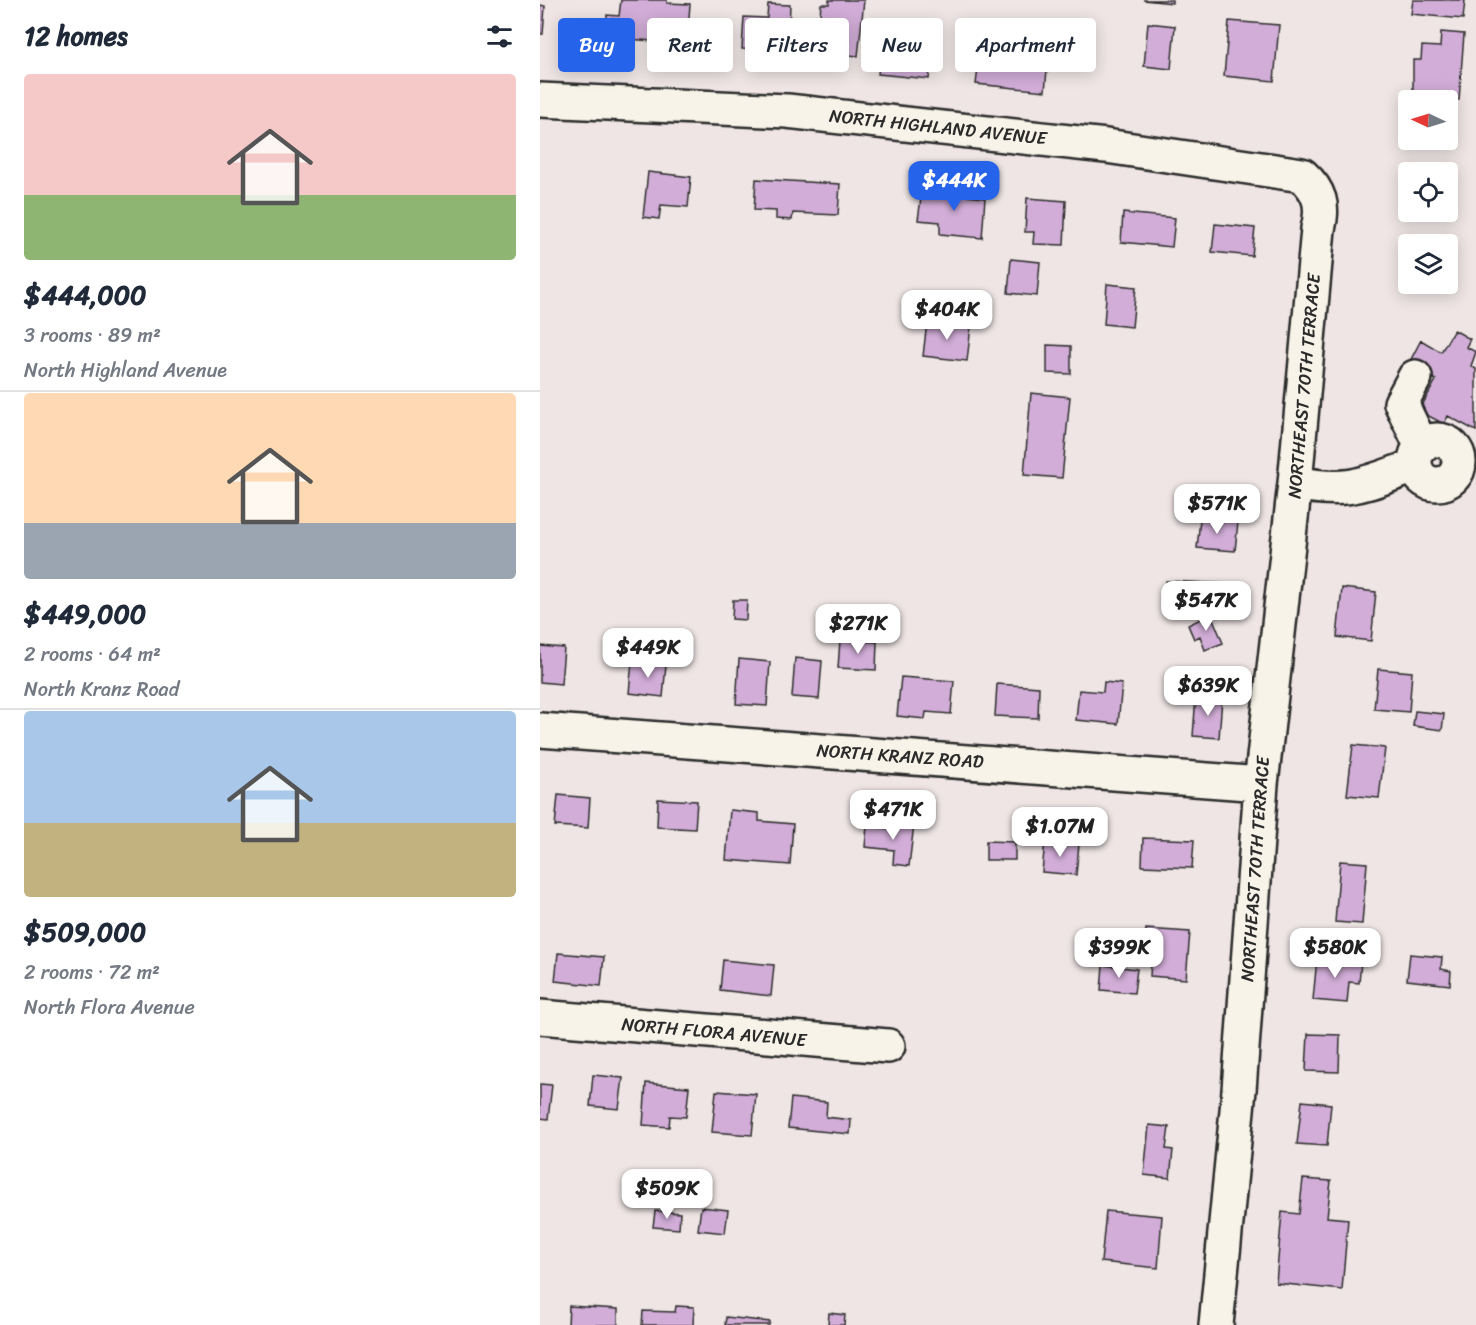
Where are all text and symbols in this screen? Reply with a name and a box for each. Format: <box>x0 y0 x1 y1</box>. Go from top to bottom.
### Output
text: 12 homes <box>24 13 128 59</box>
chip: Buy <box>558 18 635 72</box>
chip: Rent <box>647 18 733 72</box>
chip: Filters <box>745 18 849 72</box>
chip: New <box>861 18 943 72</box>
chip: Apartment <box>955 18 1096 72</box>
icon: filters <box>483 20 516 53</box>
north arrow <box>1398 90 1458 150</box>
map controls <box>1398 90 1458 294</box>
street label: NORTH HIGHLAND AVENUE <box>828 100 1049 154</box>
icon: home <box>216 113 324 221</box>
pin: $444K <box>912 161 996 212</box>
button: locate <box>1398 162 1458 222</box>
text: $444K <box>922 163 986 198</box>
button: layers <box>1398 234 1458 294</box>
street label: NORTHEAST 70TH TERRACE <box>1278 271 1330 500</box>
text: $444,000 <box>24 272 147 318</box>
pin: $404K <box>905 290 989 341</box>
text: $404K <box>915 292 979 327</box>
text: 3 rooms · 89 m² <box>24 318 161 353</box>
text: North Highland Avenue <box>24 353 227 388</box>
icon: home <box>216 432 324 540</box>
pin: $571K <box>1175 484 1259 535</box>
text: $571K <box>1188 486 1246 521</box>
pin: $547K <box>1164 581 1248 632</box>
text: $547K <box>1175 583 1237 618</box>
text: $449,000 <box>24 591 146 637</box>
pin: $271K <box>816 604 900 655</box>
text: $271K <box>829 606 887 641</box>
pin: $449K <box>606 628 690 679</box>
text: $449K <box>617 630 679 665</box>
text: 2 rooms · 64 m² <box>24 637 161 672</box>
pin: $639K <box>1166 666 1250 717</box>
text: $639K <box>1178 668 1238 703</box>
text: North Kranz Road <box>24 672 179 707</box>
street label: NORTH KRANZ ROAD <box>815 734 985 778</box>
icon: home <box>216 750 324 858</box>
street label: NORTHEAST 70TH TERRACE <box>1231 754 1279 983</box>
pin: $471K <box>851 790 935 841</box>
text: $471K <box>864 792 922 827</box>
pin: $1.07M <box>1011 807 1109 858</box>
text: $1.07M <box>1026 809 1094 844</box>
text: $509,000 <box>24 909 146 955</box>
pin: $399K <box>1077 928 1161 979</box>
pin: $580K <box>1293 928 1377 979</box>
text: $399K <box>1088 930 1150 965</box>
text: $580K <box>1304 930 1366 965</box>
text: 2 rooms · 72 m² <box>24 955 160 990</box>
text: North Flora Avenue <box>24 990 195 1025</box>
street label: NORTH FLORA AVENUE <box>620 1008 809 1056</box>
pin: $509K <box>625 1169 709 1220</box>
text: $509K <box>636 1171 698 1206</box>

